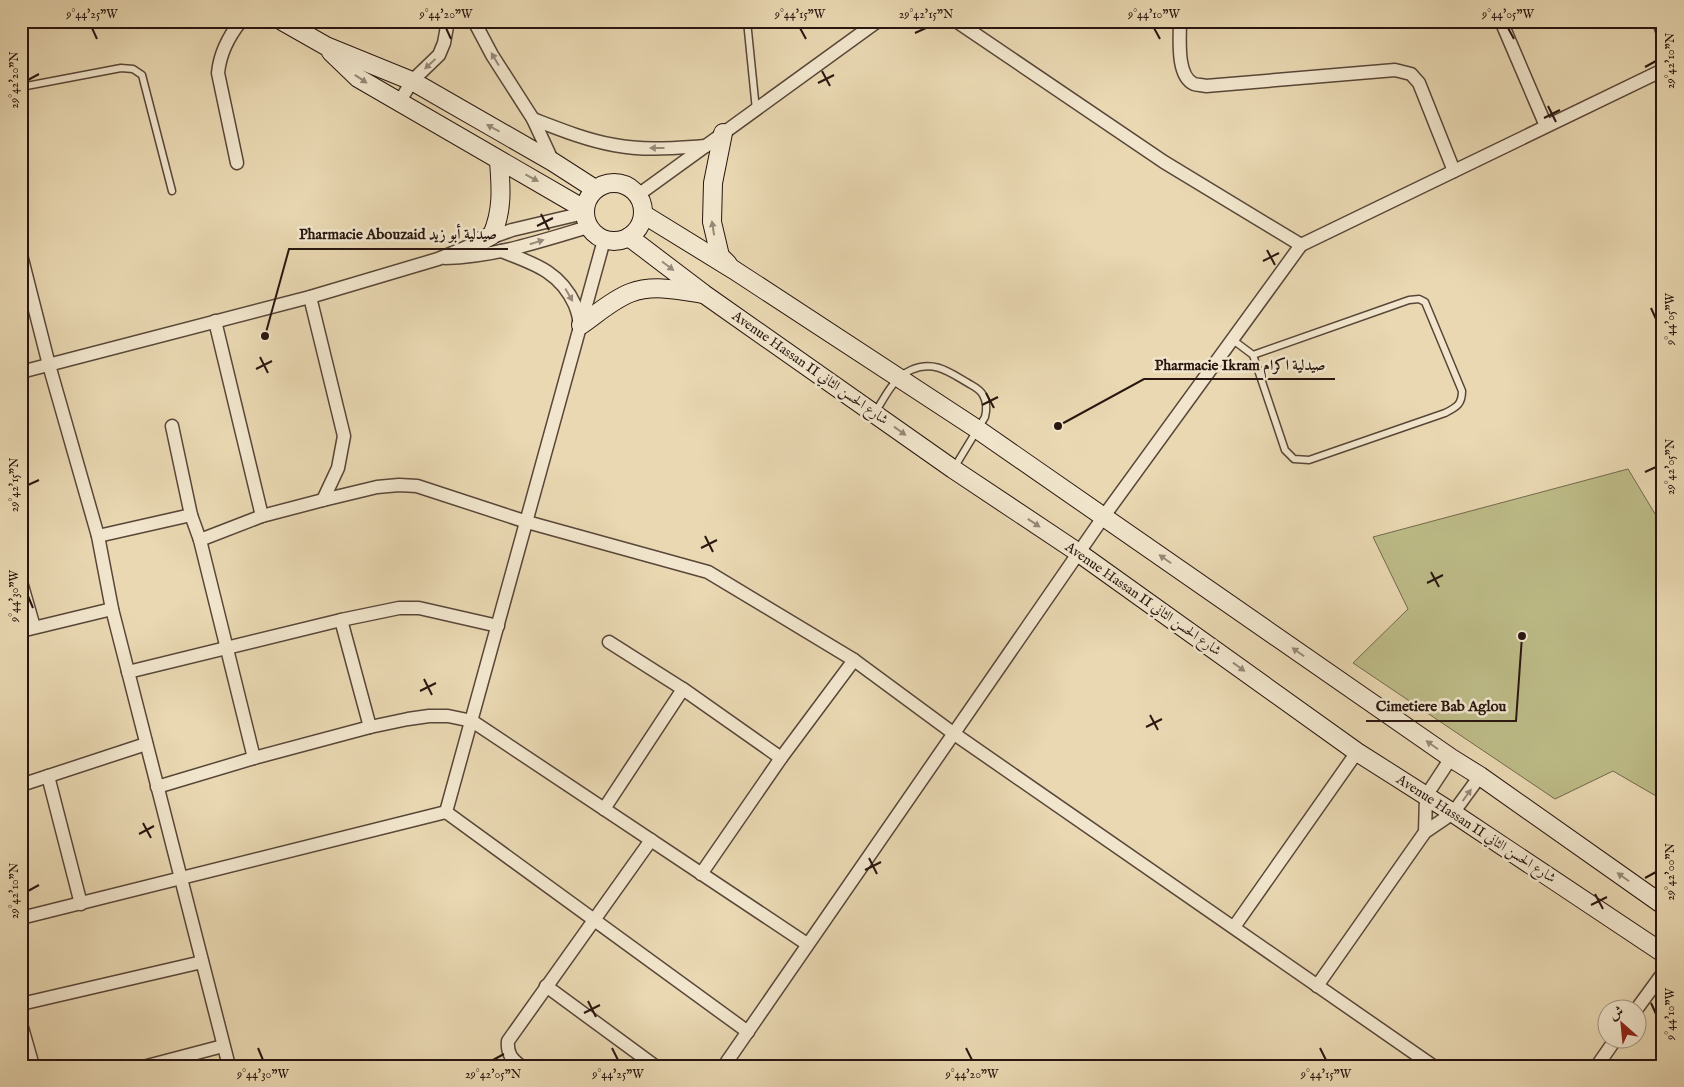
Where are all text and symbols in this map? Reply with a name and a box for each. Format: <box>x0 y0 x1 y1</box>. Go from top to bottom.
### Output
text: 9°44'25"W <box>65 7 118 22</box>
text: 9°44'20"W <box>418 7 473 22</box>
text: 9°44'15"W <box>774 7 826 22</box>
text: 29°42'15"N <box>899 7 954 22</box>
text: 9°44'10"W <box>1127 7 1180 22</box>
text: 9°44'05"W <box>1481 7 1534 22</box>
text: 29°42'10"N <box>1663 32 1678 89</box>
text: 29°42'20"N <box>7 51 22 109</box>
one-way arrow <box>490 52 499 65</box>
one-way arrow <box>424 58 436 70</box>
one-way arrow <box>354 74 368 84</box>
one-way arrow <box>486 124 500 132</box>
one-way arrow <box>649 144 665 152</box>
one-way arrow <box>525 174 539 183</box>
callout: Pharmacie Abouzaid صيدلية أبو زيد <box>289 219 508 249</box>
one-way arrow <box>709 219 717 235</box>
text: Pharmacie Abouzaid صيدلية أبو زيد <box>299 223 497 244</box>
one-way arrow <box>530 238 545 245</box>
one-way arrow <box>661 261 674 272</box>
one-way arrow <box>565 288 574 301</box>
text: 9°44'05"W <box>1663 293 1678 346</box>
street label: Avenue Hassan II شارع الحسن الثاني <box>726 307 892 431</box>
callout: Pharmacie Ikram صيدلية اكرام <box>1144 349 1335 379</box>
text: Pharmacie Ikram صيدلية اكرام <box>1155 356 1325 378</box>
one-way arrow <box>893 426 907 436</box>
text: 29°42'05"N <box>1663 438 1678 495</box>
text: 29°42'15"N <box>7 457 22 512</box>
one-way arrow <box>1027 519 1041 528</box>
street label: Avenue Hassan II شارع الحسن الثاني <box>1059 538 1225 662</box>
one-way arrow <box>1158 554 1172 564</box>
text: 9°44'30"W <box>7 570 22 623</box>
one-way arrow <box>1291 647 1305 657</box>
one-way arrow <box>1232 662 1245 672</box>
callout: Cimetiere Bab Aglou <box>1366 691 1516 721</box>
text: Cimetiere Bab Aglou <box>1376 697 1506 716</box>
one-way arrow <box>1425 740 1438 750</box>
street label: Avenue Hassan II شارع الحسن الثاني <box>1391 770 1559 889</box>
one-way arrow <box>1462 788 1472 802</box>
text: 29°42'00"N <box>1663 843 1678 901</box>
text: 29°42'10"N <box>7 862 22 919</box>
one-way arrow <box>1616 872 1630 882</box>
text: 9°44'10"W <box>1663 988 1678 1041</box>
north arrow <box>1596 1000 1646 1050</box>
text: ش <box>1606 1002 1627 1024</box>
text: 9°44'30"W <box>236 1067 290 1082</box>
text: 29°42'05"N <box>465 1067 522 1082</box>
text: 9°44'25"W <box>591 1067 644 1082</box>
text: 9°44'20"W <box>944 1067 999 1082</box>
text: 9°44'15"W <box>1300 1067 1352 1082</box>

